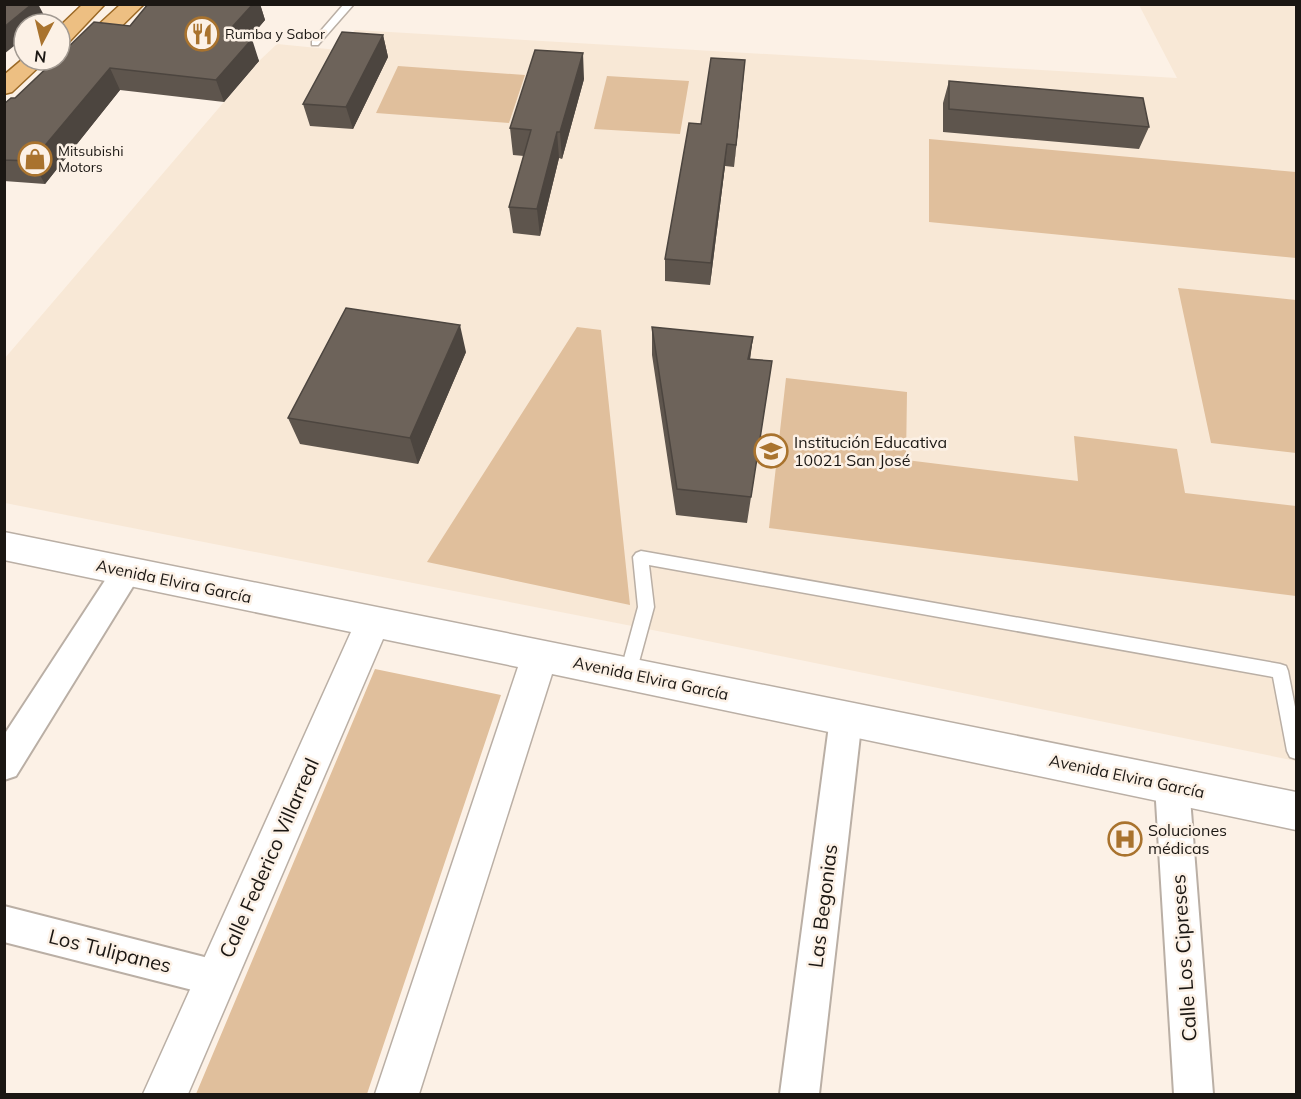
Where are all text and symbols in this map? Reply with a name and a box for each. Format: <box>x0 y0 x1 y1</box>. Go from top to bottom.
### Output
north arrow <box>12 12 72 72</box>
restaurant icon: Rumba y Sabor <box>184 16 220 52</box>
place label: Rumba y Sabor <box>225 25 326 43</box>
text: N <box>33 46 47 68</box>
shop icon: Mitsubishi Motors <box>17 141 53 177</box>
place label: Mitsubishi Motors <box>58 142 123 176</box>
place label: Institución Educativa 10021 San José <box>794 432 947 470</box>
school or university icon: Institución Educativa 10021 San José <box>753 433 789 469</box>
street label: Avenida Elvira García <box>94 555 254 607</box>
street label: Avenida Elvira García <box>571 652 731 704</box>
street label: Avenida Elvira García <box>1047 750 1207 802</box>
street label: Calle Federico Villarreal <box>213 754 324 962</box>
place label: Soluciones médicas <box>1148 820 1227 858</box>
hospital icon: Soluciones médicas <box>1107 821 1143 857</box>
street label: Las Begonias <box>803 843 842 969</box>
street label: Calle Los Cipreses <box>1165 874 1202 1042</box>
street label: Los Tulipanes <box>46 923 174 978</box>

